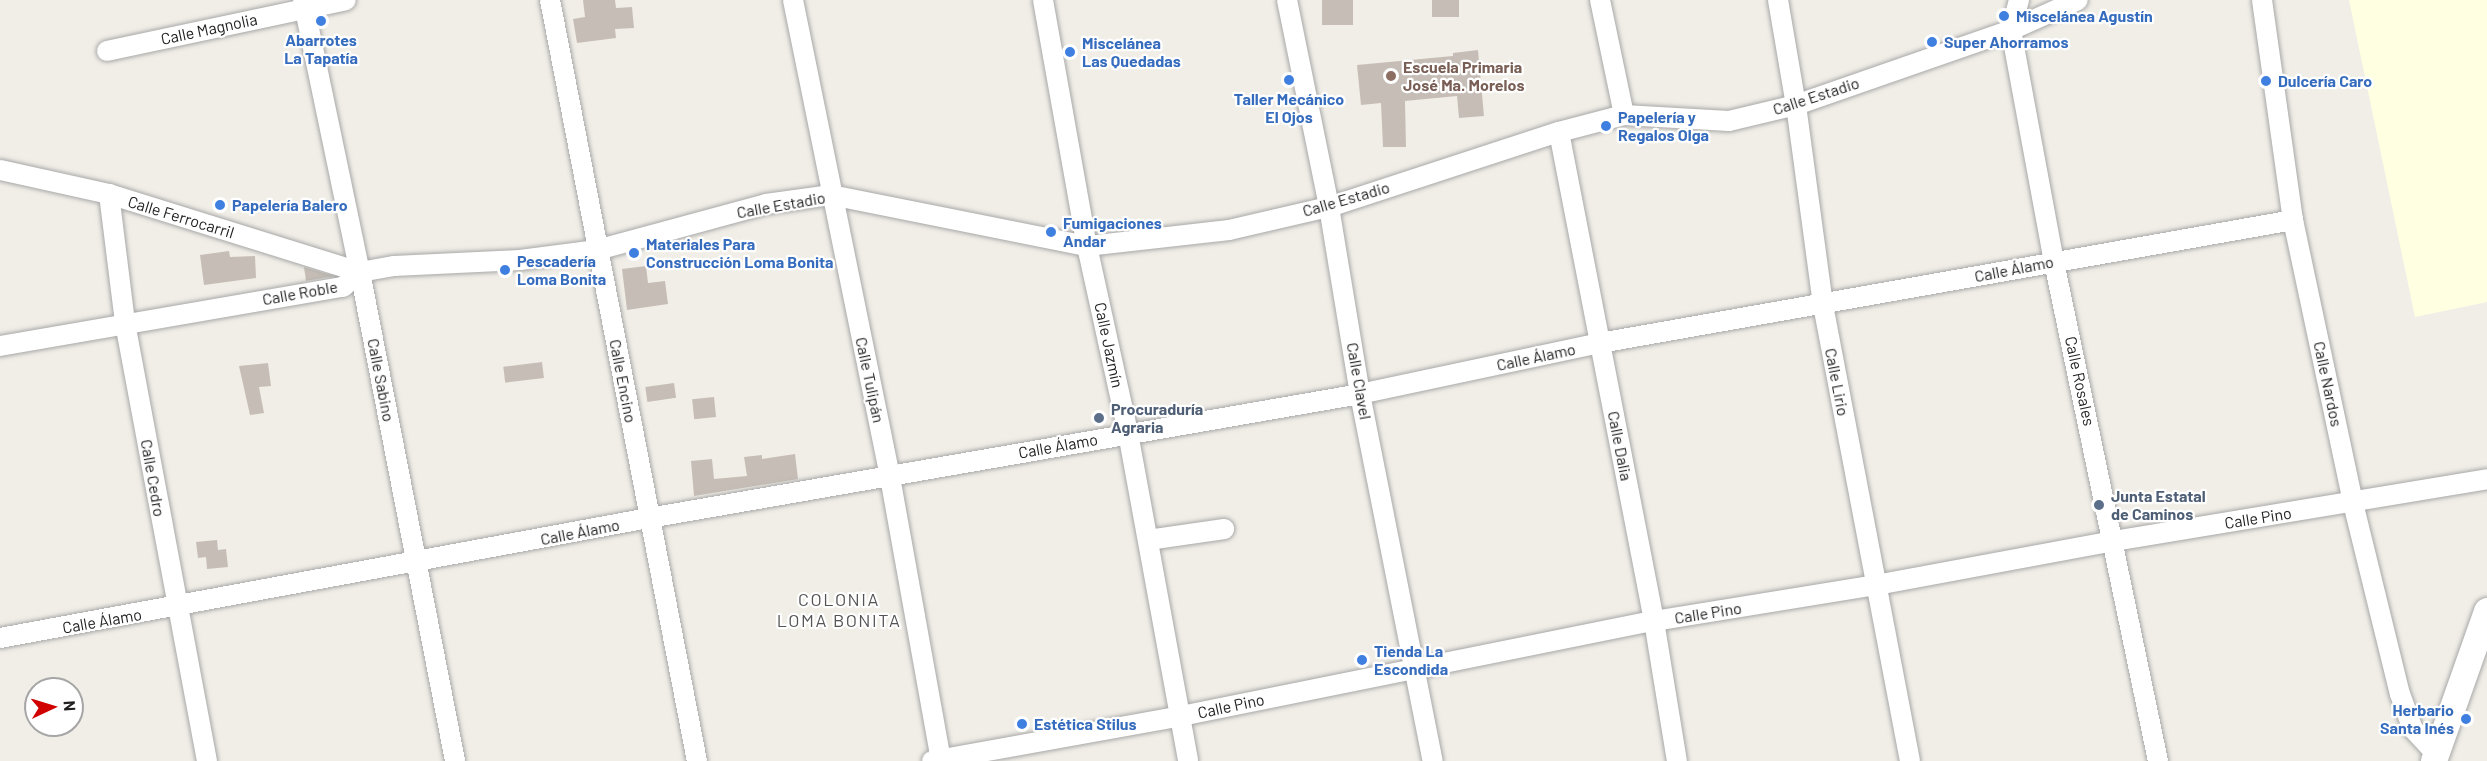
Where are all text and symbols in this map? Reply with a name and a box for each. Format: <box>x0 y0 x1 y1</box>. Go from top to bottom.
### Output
place label: Miscelánea Agustín <box>2016 6 2153 26</box>
street label: Calle Magnolia <box>159 9 259 49</box>
marker: Miscelánea Agustín <box>1997 9 2011 23</box>
marker: Abarrotes La Tapatía <box>314 14 328 28</box>
place label: Abarrotes La Tapatía <box>284 30 358 68</box>
place label: Super Ahorramos <box>1944 32 2069 52</box>
place label: Miscelánea Las Quedadas <box>1082 33 1181 71</box>
marker: Super Ahorramos <box>1925 35 1939 49</box>
marker: Miscelánea Las Quedadas <box>1063 45 1077 59</box>
place label: Escuela Primaria José Ma. Morelos <box>1403 57 1524 95</box>
marker: Escuela Primaria José Ma. Morelos <box>1384 69 1398 83</box>
place label: Dulcería Caro <box>2278 71 2372 91</box>
marker: Taller Mecánico El Ojos <box>1282 73 1296 87</box>
street label: Calle Estadio <box>1770 73 1862 119</box>
marker: Dulcería Caro <box>2259 74 2273 88</box>
place label: Taller Mecánico El Ojos <box>1234 89 1344 127</box>
place label: Papelería y Regalos Olga <box>1618 107 1709 145</box>
marker: Papelería y Regalos Olga <box>1599 119 1613 133</box>
street label: Calle Estadio <box>1300 177 1392 221</box>
street label: Calle Estadio <box>735 188 827 222</box>
street label: Calle Ferrocarril <box>126 192 236 242</box>
place label: Papelería Balero <box>232 195 348 215</box>
marker: Papelería Balero <box>213 198 227 212</box>
place label: Fumigaciones Andar <box>1063 213 1162 251</box>
marker: Fumigaciones Andar <box>1044 225 1058 239</box>
place label: Materiales Para Construcción Loma Bonita <box>646 234 833 272</box>
marker: Materiales Para Construcción Loma Bonita <box>627 246 641 260</box>
place label: Pescadería Loma Bonita <box>517 251 606 289</box>
street label: Calle Álamo <box>1973 252 2055 286</box>
marker: Pescadería Loma Bonita <box>498 263 512 277</box>
street label: Calle Roble <box>261 277 339 309</box>
street label: Calle Jazmín <box>1091 301 1127 389</box>
street label: Calle Tulipán <box>852 335 888 425</box>
street label: Calle Rosales <box>2061 335 2099 427</box>
street label: Calle Sabino <box>364 337 398 423</box>
street label: Calle Encino <box>605 338 641 424</box>
street label: Calle Álamo <box>1495 339 1577 375</box>
street label: Calle Nardos <box>2310 340 2346 428</box>
street label: Calle Clavel <box>1343 341 1375 421</box>
street label: Calle Lirio <box>1821 346 1853 418</box>
place label: Procuraduría Agraria <box>1111 399 1203 437</box>
street label: Calle Dalia <box>1604 409 1636 483</box>
marker: Procuraduría Agraria <box>1092 411 1106 425</box>
street label: Calle Álamo <box>1017 430 1099 462</box>
street label: Calle Cedro <box>137 438 169 518</box>
place label: Junta Estatal de Caminos <box>2111 486 2206 524</box>
marker: Junta Estatal de Caminos <box>2092 498 2106 512</box>
street label: Calle Pino <box>2223 503 2293 533</box>
street label: Calle Álamo <box>539 515 621 549</box>
district label: COLONIA LOMA BONITA <box>777 589 901 632</box>
street label: Calle Pino <box>1673 598 1743 628</box>
street label: Calle Álamo <box>61 605 143 637</box>
place label: Tienda La Escondida <box>1374 641 1448 679</box>
marker: Tienda La Escondida <box>1355 653 1369 667</box>
north arrow <box>24 677 84 737</box>
street label: Calle Pino <box>1196 690 1266 722</box>
text: N <box>61 700 80 712</box>
place label: Herbario Santa Inés <box>2380 700 2454 738</box>
marker: Herbario Santa Inés <box>2459 712 2473 726</box>
place label: Estética Stilus <box>1034 714 1137 734</box>
marker: Estética Stilus <box>1015 717 1029 731</box>

